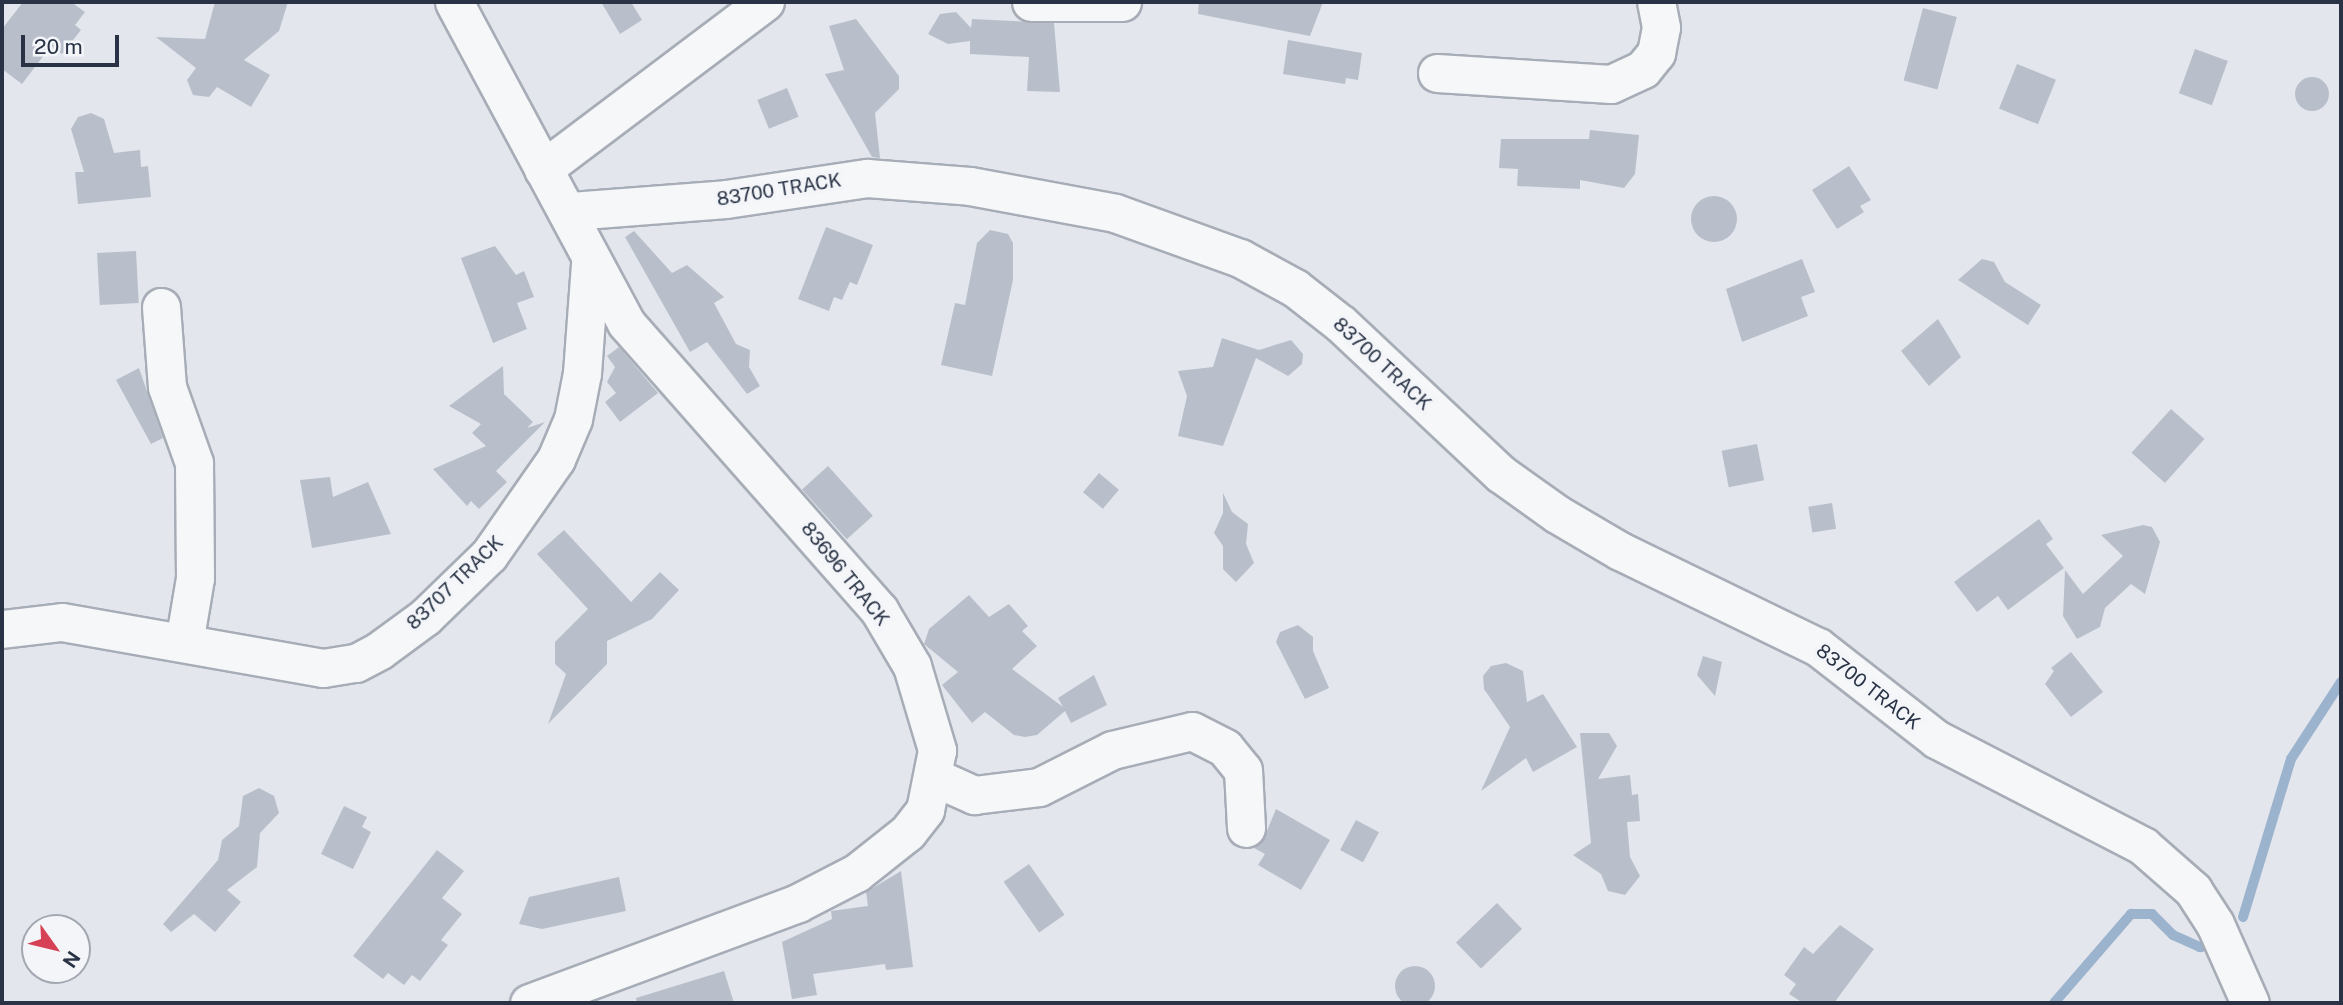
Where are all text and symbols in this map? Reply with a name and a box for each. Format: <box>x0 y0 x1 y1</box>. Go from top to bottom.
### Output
scale bar <box>24 21 122 65</box>
text: 20 m <box>34 34 83 59</box>
street label: 83700 TRACK <box>715 169 843 211</box>
street label: 83700 TRACK <box>1328 313 1436 415</box>
street label: 83696 TRACK <box>796 517 894 631</box>
street label: 83707 TRACK <box>402 531 508 635</box>
street label: 83700 TRACK <box>1811 639 1925 735</box>
north arrow <box>21 914 91 984</box>
text: N <box>58 947 85 972</box>

